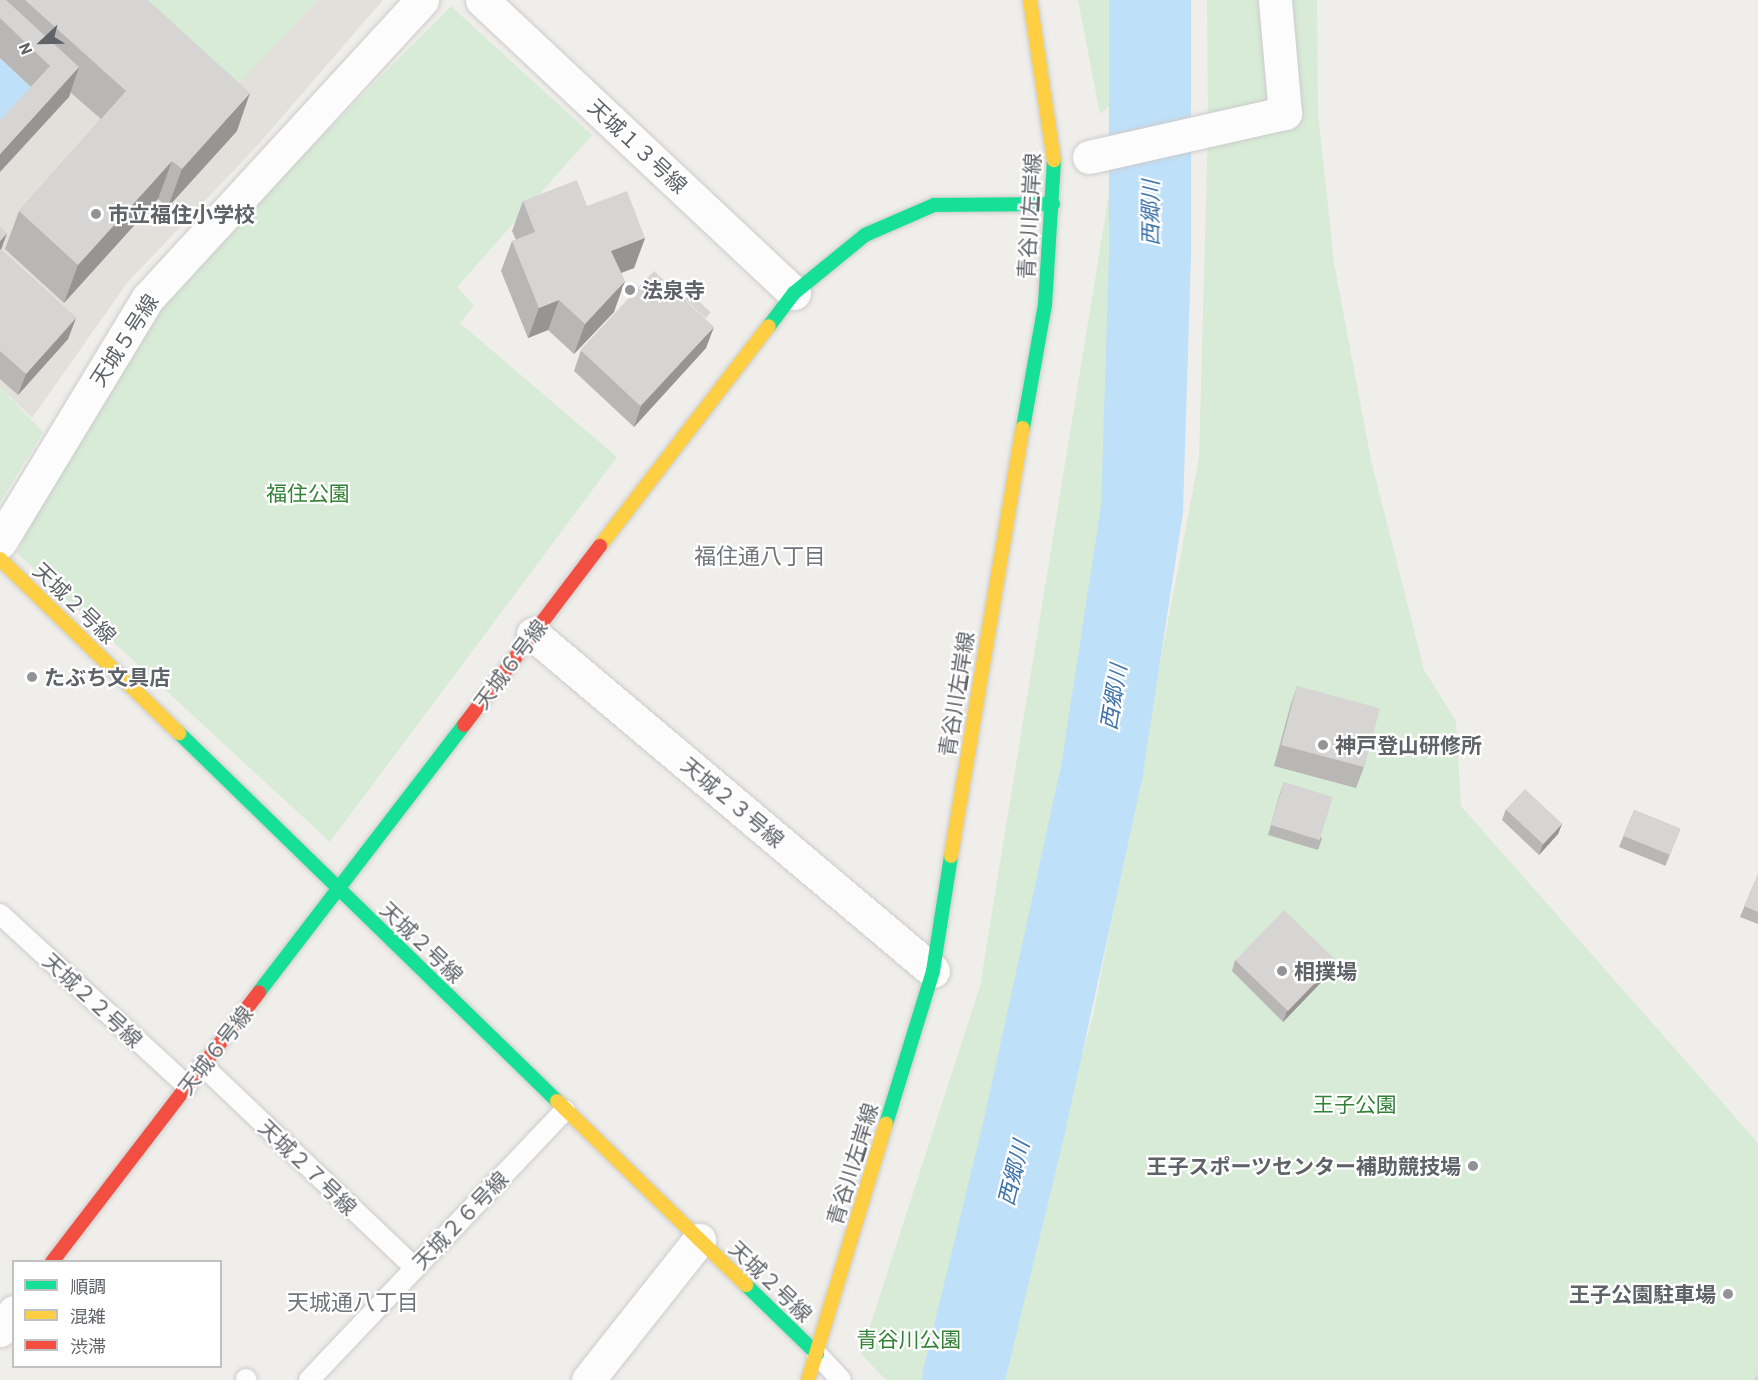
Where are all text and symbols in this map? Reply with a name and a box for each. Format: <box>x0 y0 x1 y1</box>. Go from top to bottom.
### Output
north arrow <box>12 12 72 72</box>
text: N <box>14 40 36 57</box>
street label: 天城１３号線 <box>583 94 693 198</box>
street label: 青谷川左岸線 <box>1013 152 1045 280</box>
water label: 西郷川 <box>1137 180 1163 246</box>
place label: 市立福住小学校 <box>108 201 255 227</box>
marker: 市立福住小学校 <box>89 207 103 221</box>
place label: 法泉寺 <box>642 277 705 303</box>
marker: 法泉寺 <box>623 283 637 297</box>
street label: 天城５号線 <box>85 289 163 391</box>
park label: 福住公園 <box>266 480 350 506</box>
district label: 福住通八丁目 <box>694 543 826 569</box>
street label: 天城２号線 <box>28 557 122 649</box>
street label: 天城６号線 <box>468 614 552 714</box>
street label: 青谷川左岸線 <box>934 630 978 758</box>
water label: 西郷川 <box>1095 662 1131 732</box>
place label: たぶち文具店 <box>44 664 170 690</box>
marker: たぶち文具店 <box>25 670 39 684</box>
place label: 神戸登山研修所 <box>1335 732 1482 758</box>
marker: 神戸登山研修所 <box>1316 738 1330 752</box>
street label: 天城２３号線 <box>677 752 789 852</box>
street label: 天城２号線 <box>375 896 469 988</box>
street label: 天城２２号線 <box>38 948 148 1052</box>
place label: 相撲場 <box>1294 958 1357 984</box>
marker: 相撲場 <box>1275 964 1289 978</box>
street label: 天城６号線 <box>173 1001 257 1099</box>
park label: 王子公園 <box>1313 1091 1397 1117</box>
street label: 青谷川左岸線 <box>822 1100 882 1228</box>
street label: 天城２７号線 <box>254 1114 362 1220</box>
water label: 西郷川 <box>992 1138 1034 1208</box>
place label: 王子スポーツセンター補助競技場 <box>1146 1153 1461 1179</box>
marker: 王子スポーツセンター補助競技場 <box>1466 1159 1480 1173</box>
street label: 天城２６号線 <box>407 1166 513 1274</box>
street label: 天城２号線 <box>724 1235 818 1327</box>
legend <box>12 1260 222 1368</box>
text: 順調 <box>70 1275 106 1297</box>
place label: 王子公園駐車場 <box>1569 1281 1716 1307</box>
marker: 王子公園駐車場 <box>1721 1287 1735 1301</box>
district label: 天城通八丁目 <box>287 1289 419 1315</box>
text: 混雑 <box>70 1305 106 1327</box>
park label: 青谷川公園 <box>857 1326 961 1352</box>
text: 渋滞 <box>70 1335 106 1357</box>

